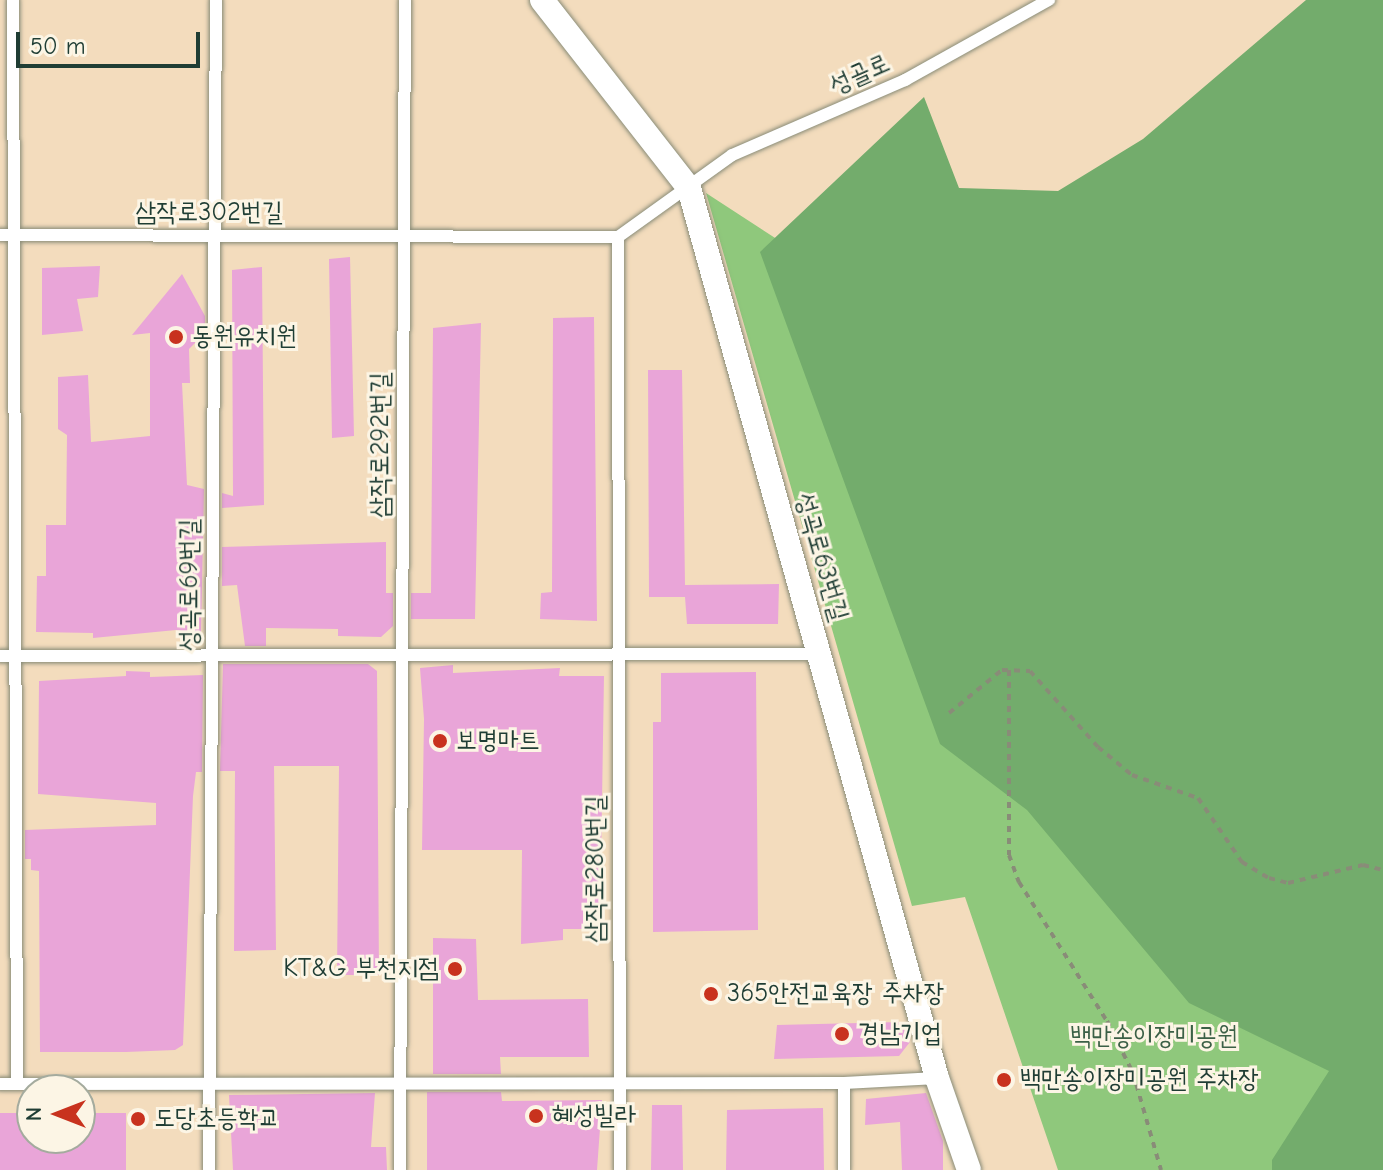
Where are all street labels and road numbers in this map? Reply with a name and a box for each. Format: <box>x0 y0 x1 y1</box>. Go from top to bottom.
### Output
street label: 성골로 <box>825 48 895 102</box>
street label: 삼작로302번길 <box>135 197 283 229</box>
street label: 삼작로292번길 <box>365 372 397 518</box>
street label: 성곡로63번길 <box>788 489 854 625</box>
street label: 성곡로69번길 <box>174 519 206 651</box>
street label: 삼작로280번길 <box>580 795 612 943</box>

